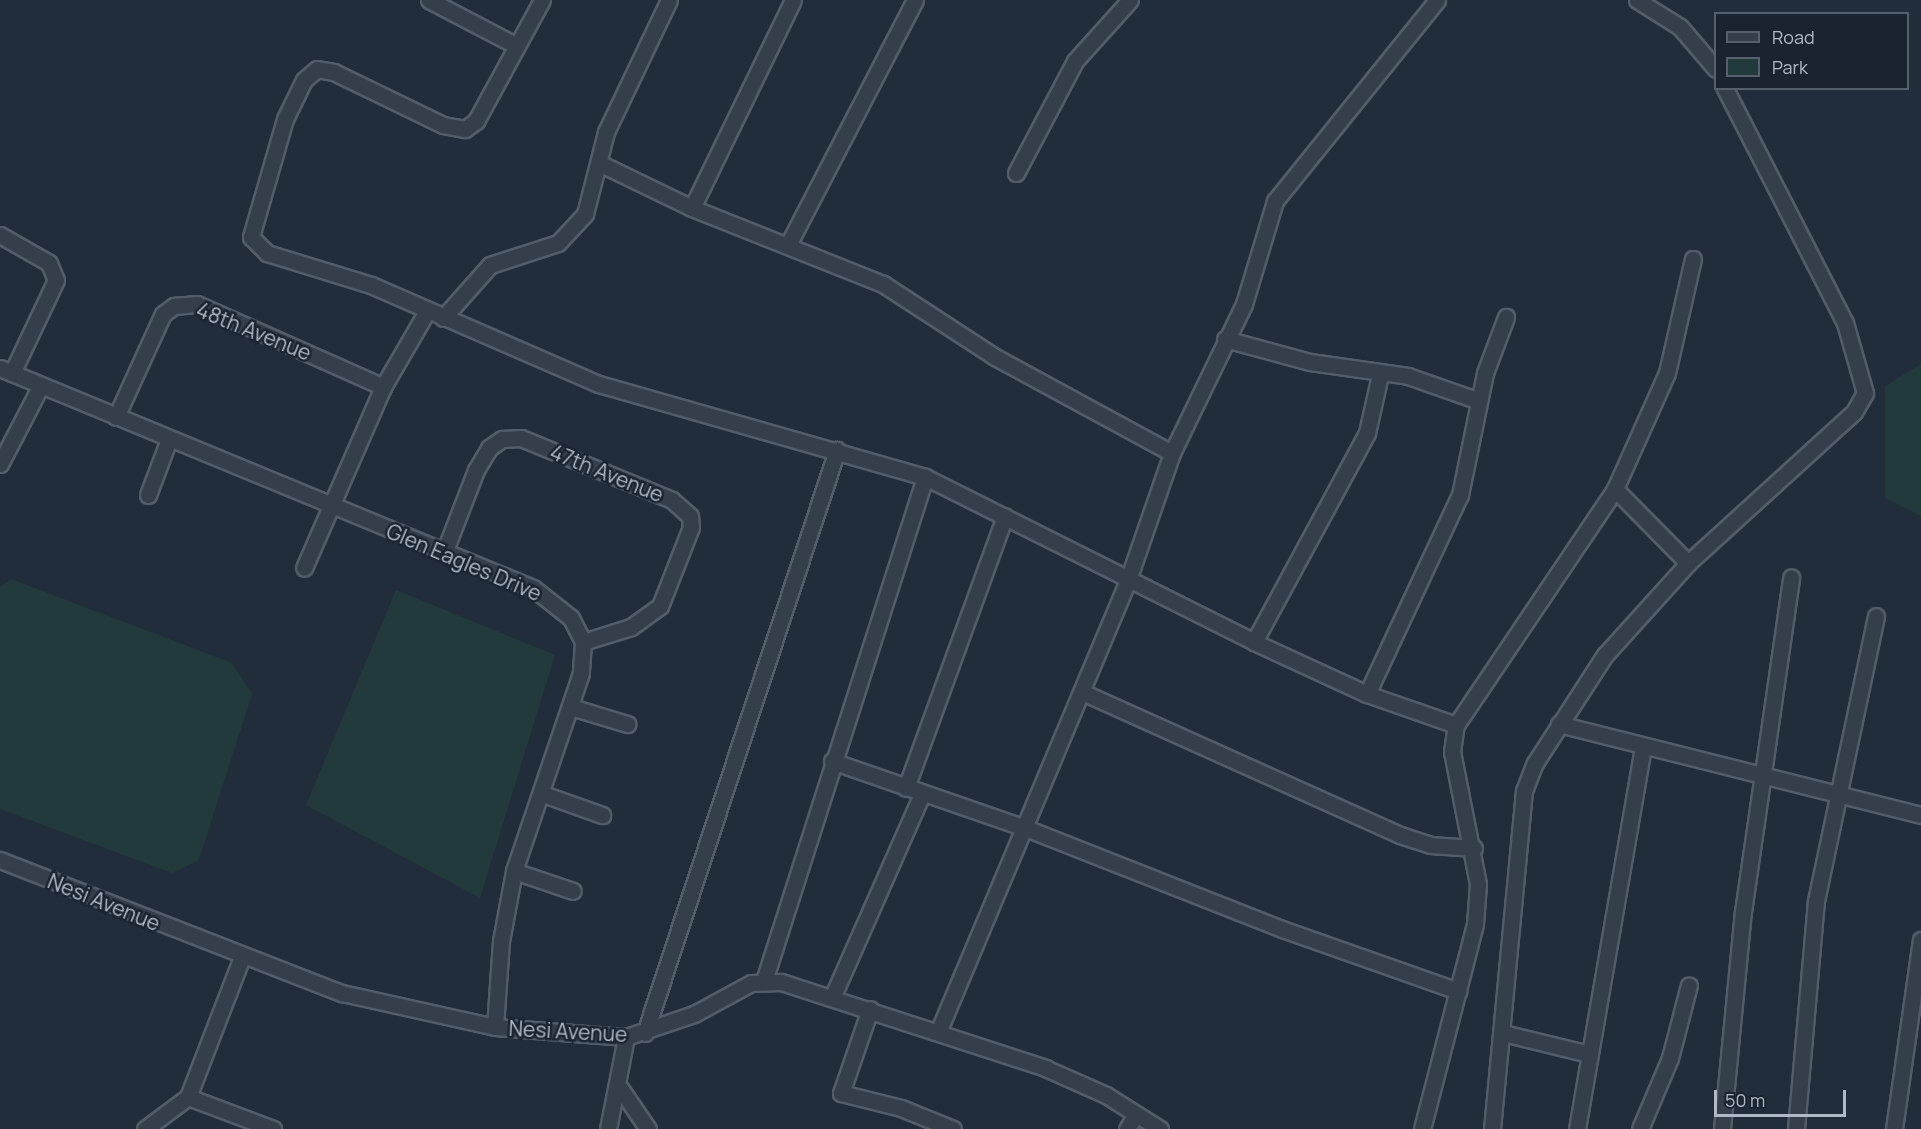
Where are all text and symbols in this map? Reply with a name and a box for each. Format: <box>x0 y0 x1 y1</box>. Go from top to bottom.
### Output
legend <box>1714 12 1909 90</box>
text: Road <box>1772 25 1815 49</box>
text: Park <box>1772 55 1808 79</box>
street label: 48th Avenue <box>193 297 315 365</box>
street label: 47th Avenue <box>547 439 667 507</box>
street label: Glen Eagles Drive <box>383 518 545 606</box>
street label: Nesi Avenue <box>44 868 164 936</box>
street label: Nesi Avenue <box>508 1015 628 1047</box>
scale bar <box>1717 1078 1849 1116</box>
text: 50 m <box>1725 1088 1765 1112</box>

